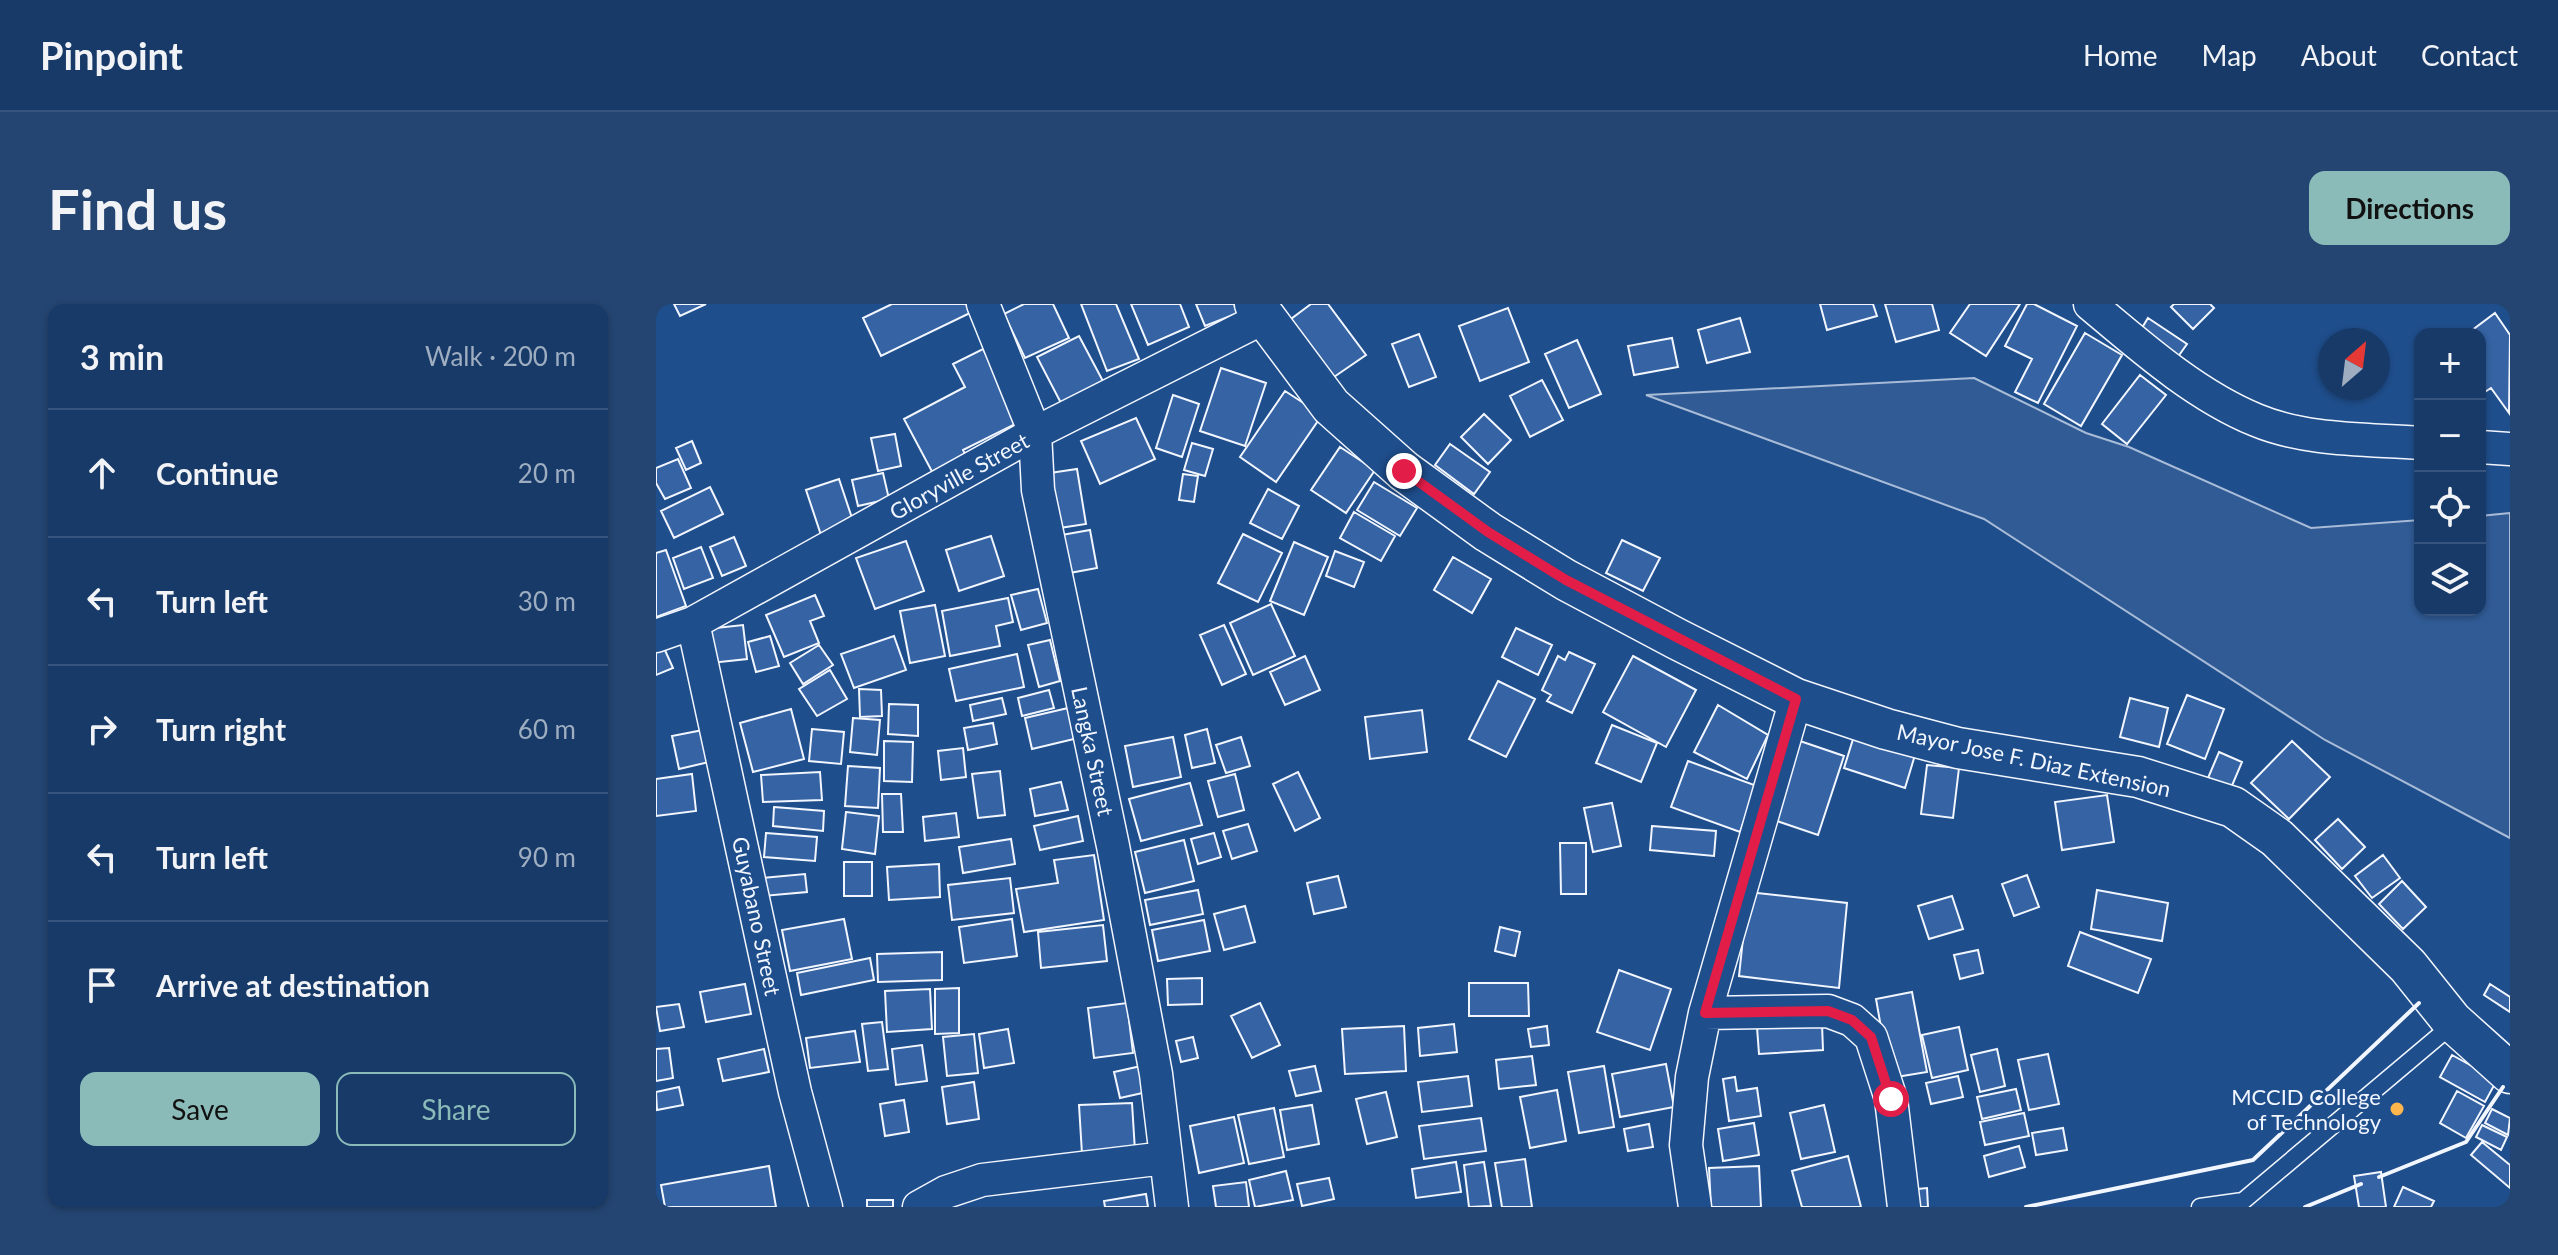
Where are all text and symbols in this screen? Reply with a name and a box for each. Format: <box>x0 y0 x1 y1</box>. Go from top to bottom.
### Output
text: Pinpoint <box>40 32 183 78</box>
text: Home <box>2083 38 2158 72</box>
text: Map <box>2202 38 2257 72</box>
text: About <box>2301 38 2377 72</box>
text: Contact <box>2421 38 2518 72</box>
button: Directions <box>2309 171 2510 245</box>
text: Find us <box>48 175 227 242</box>
north arrow <box>2318 328 2390 400</box>
map controls <box>2414 328 2486 616</box>
button: + <box>2414 328 2486 400</box>
text: 3 min <box>80 336 164 377</box>
text: Walk · 200 m <box>425 340 576 372</box>
button: − <box>2414 400 2486 472</box>
street label: Gloryville Street <box>885 427 1033 525</box>
icon: ahead <box>80 451 124 495</box>
route end <box>1386 453 1422 489</box>
text: Continue <box>156 455 279 491</box>
text: 20 m <box>518 457 576 489</box>
button: locate <box>2414 472 2486 544</box>
button: layers <box>2414 544 2486 616</box>
icon: left <box>80 579 124 623</box>
text: Turn left <box>156 583 268 619</box>
text: 30 m <box>518 585 576 617</box>
street label: Langka Street <box>1066 684 1120 818</box>
icon: right <box>80 707 124 751</box>
text: Turn right <box>156 711 286 747</box>
text: 60 m <box>518 713 576 745</box>
street label: Mayor Jose F. Diaz Extension <box>1895 718 2173 802</box>
street label: Guyabano Street <box>727 834 787 998</box>
icon: left <box>80 835 124 879</box>
text: Turn left <box>156 839 268 875</box>
text: 90 m <box>518 841 576 873</box>
icon: arrive <box>80 963 124 1007</box>
text: Arrive at destination <box>156 967 430 1003</box>
button: Save <box>80 1072 320 1146</box>
button: Share <box>336 1072 576 1146</box>
route start <box>1873 1081 1909 1117</box>
place label: MCCID College of Technology <box>2231 1083 2382 1135</box>
marker: MCCID College of Technology <box>2388 1100 2406 1118</box>

